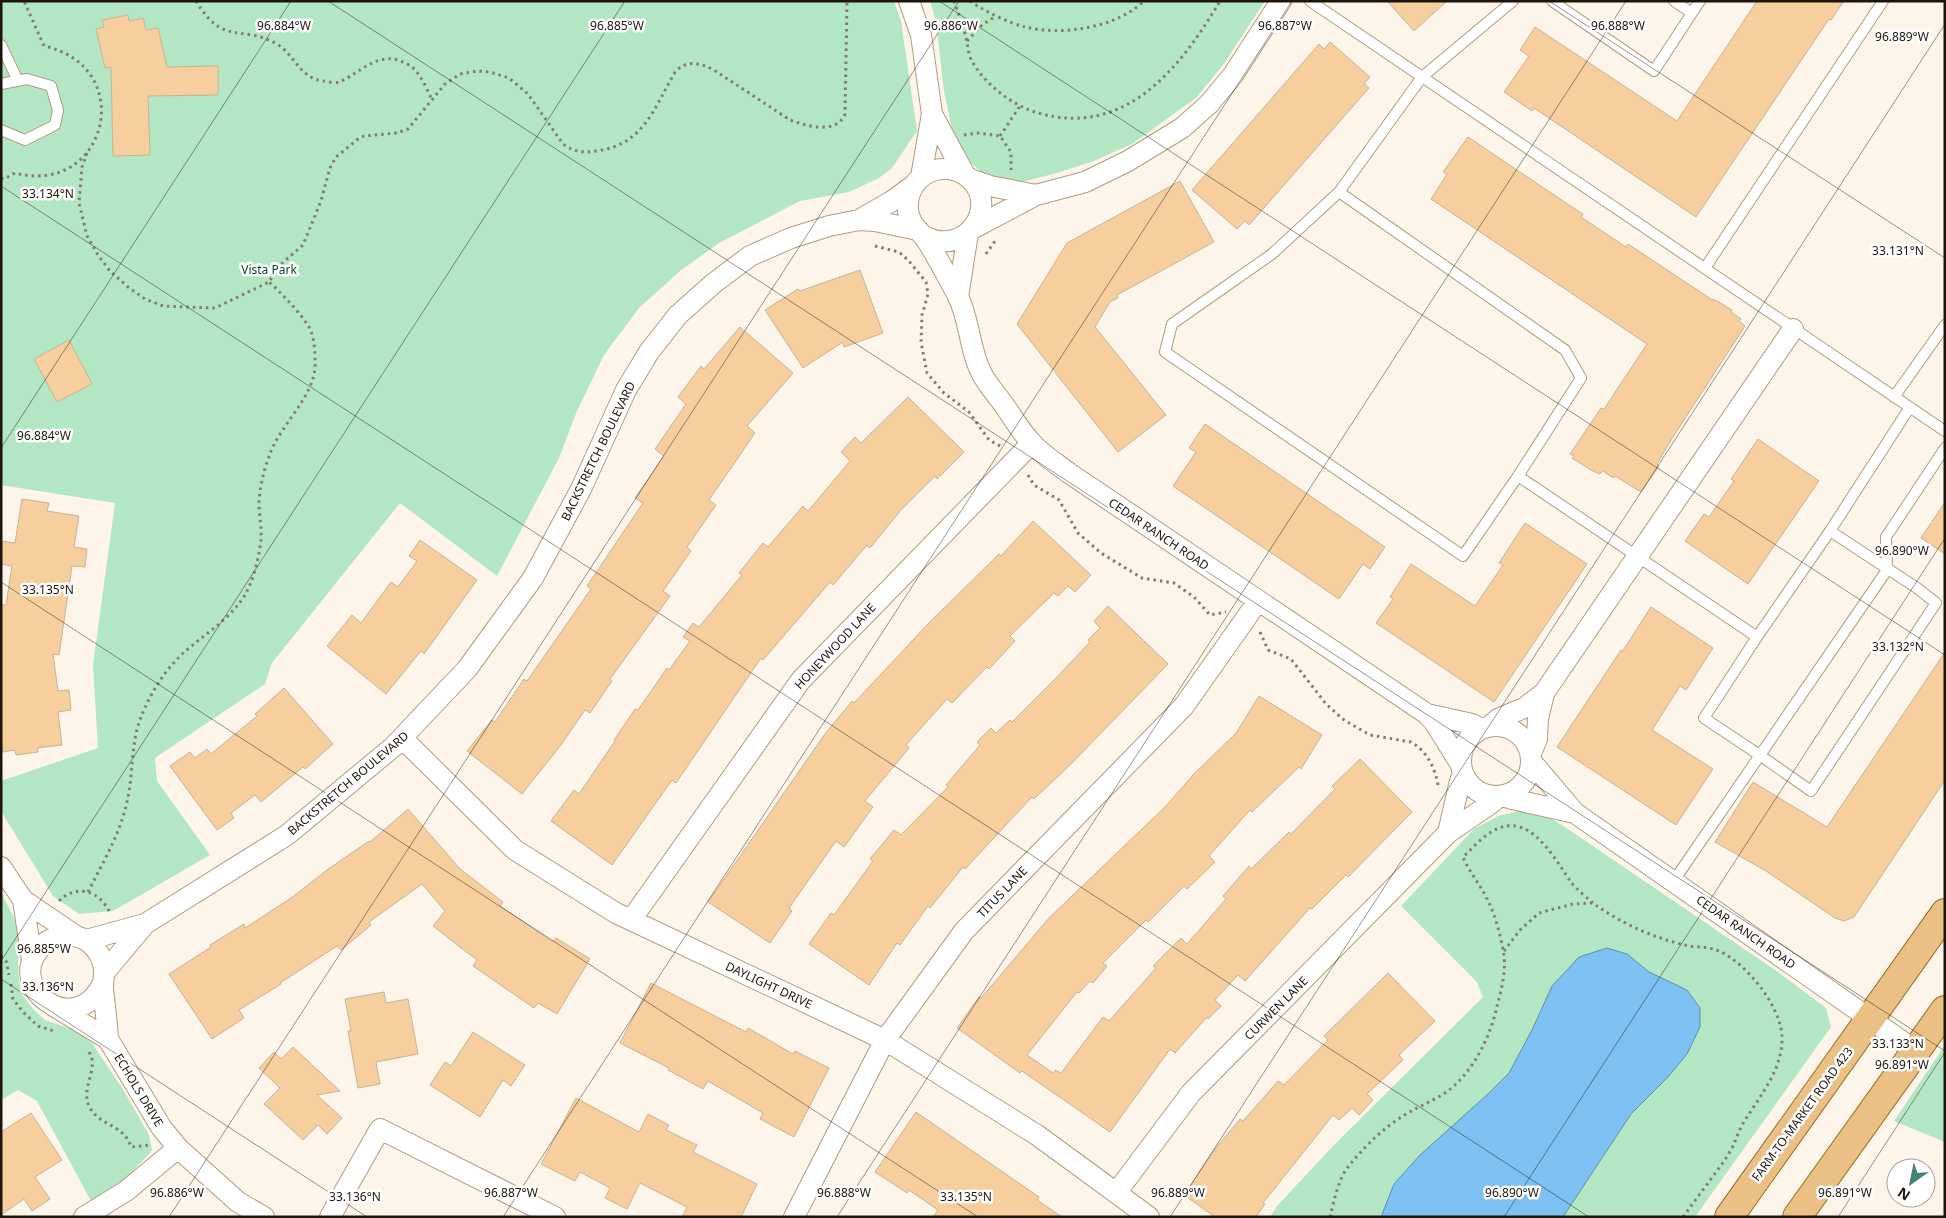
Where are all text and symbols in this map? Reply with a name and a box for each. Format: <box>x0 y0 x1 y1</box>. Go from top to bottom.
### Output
text: 96.884°W <box>257 17 311 34</box>
text: 96.885°W <box>590 17 644 34</box>
text: 96.886°W <box>924 17 978 34</box>
text: 96.887°W <box>1258 17 1312 34</box>
text: 96.888°W <box>1591 17 1645 34</box>
text: 96.889°W <box>1875 28 1929 45</box>
text: 33.134°N <box>22 185 74 202</box>
text: 33.131°N <box>1872 242 1924 259</box>
park label: Vista Park <box>241 261 297 278</box>
street label: BACKSTRETCH BOULEVARD <box>557 378 639 524</box>
text: 96.884°W <box>17 427 71 444</box>
street label: CEDAR RANCH ROAD <box>1105 494 1213 574</box>
text: 96.890°W <box>1875 542 1929 559</box>
text: 33.135°N <box>22 581 74 598</box>
street label: HONEYWOOD LANE <box>791 599 879 693</box>
text: 33.132°N <box>1872 638 1924 655</box>
street label: BACKSTRETCH BOULEVARD <box>284 727 412 839</box>
street label: TITUS LANE <box>973 862 1031 922</box>
street label: CEDAR RANCH ROAD <box>1693 891 1799 973</box>
text: 96.885°W <box>17 940 71 957</box>
street label: DAYLIGHT DRIVE <box>723 957 815 1013</box>
street label: CURWEN LANE <box>1240 972 1312 1044</box>
text: 33.136°N <box>22 978 74 995</box>
text: 33.133°N <box>1872 1035 1924 1052</box>
street label: FARM-TO-MARKET ROAD 423 <box>1748 1043 1856 1184</box>
street label: ECHOLS DRIVE <box>110 1050 168 1130</box>
text: 96.891°W <box>1875 1056 1929 1073</box>
north arrow <box>1886 1158 1936 1208</box>
text: N <box>1894 1183 1914 1205</box>
text: 96.886°W <box>150 1184 204 1201</box>
text: 96.887°W <box>484 1184 538 1201</box>
text: 96.888°W <box>817 1184 871 1201</box>
text: 96.889°W <box>1151 1184 1205 1201</box>
text: 96.890°W <box>1485 1184 1539 1201</box>
text: 96.891°W <box>1818 1184 1872 1201</box>
text: 33.136°N <box>329 1188 381 1205</box>
text: 33.135°N <box>940 1188 992 1205</box>

